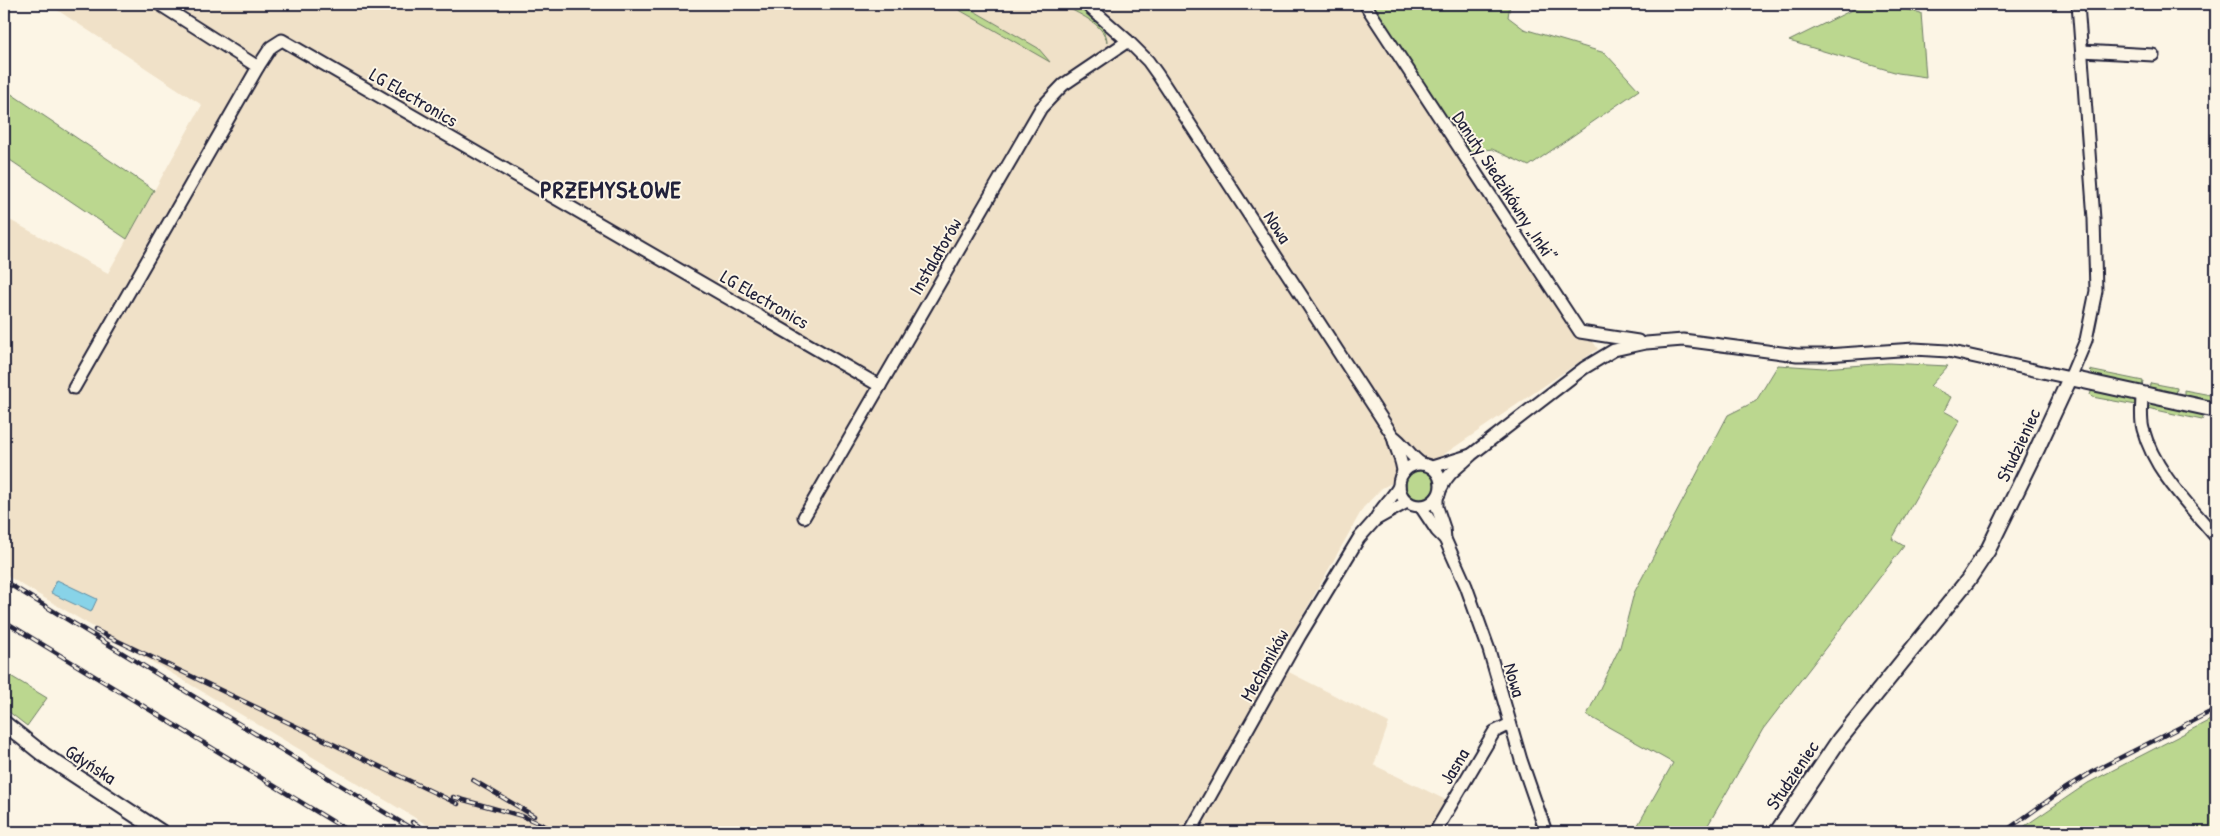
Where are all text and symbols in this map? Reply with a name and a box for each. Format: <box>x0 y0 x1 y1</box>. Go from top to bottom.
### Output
street label: LG Electronics <box>365 61 463 133</box>
street label: Danuty Siedzikówny „Inki” <box>1447 106 1563 266</box>
district label: PRZEMYSŁOWE <box>540 173 682 205</box>
street label: Nowa <box>1258 206 1298 249</box>
street label: Instalatorów <box>903 213 968 299</box>
street label: LG Electronics <box>716 263 814 335</box>
street label: Studzieniec <box>1990 404 2047 486</box>
street label: Mechaników <box>1234 624 1295 706</box>
street label: Nowa <box>1498 660 1532 700</box>
street label: Studzieniec <box>1759 735 1825 815</box>
street label: Gdyńska <box>61 738 122 790</box>
street label: Jasna <box>1433 743 1475 789</box>

